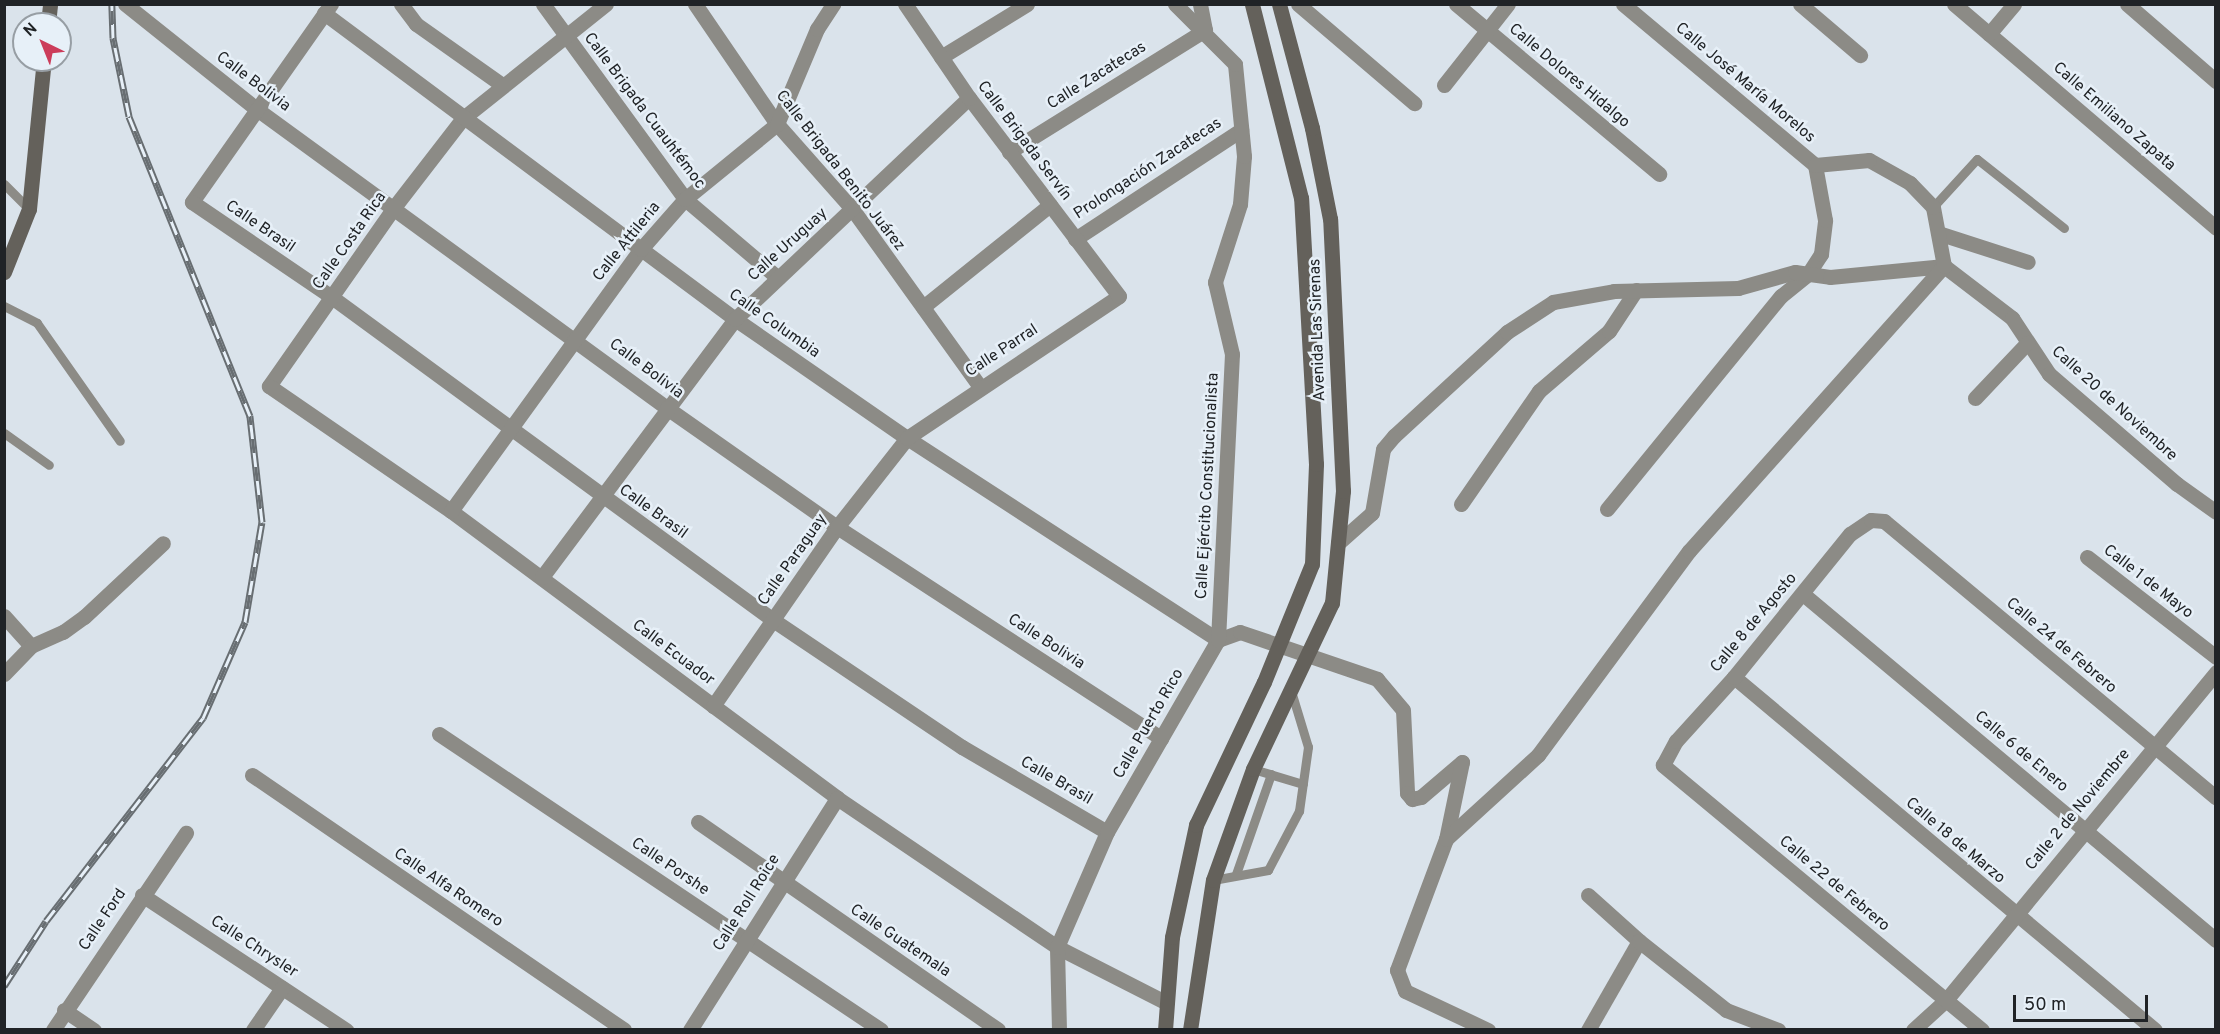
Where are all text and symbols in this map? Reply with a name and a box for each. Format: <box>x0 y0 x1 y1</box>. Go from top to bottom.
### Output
north arrow <box>12 12 72 72</box>
text: N <box>20 19 42 42</box>
street label: Calle José María Morelos <box>1671 19 1819 147</box>
street label: Calle Dolores Hidalgo <box>1504 20 1634 132</box>
street label: Calle Brigada Cuauhtémoc <box>579 29 709 193</box>
street label: Calle Zacatecas <box>1044 38 1150 114</box>
street label: Calle Bolivia <box>212 48 294 116</box>
street label: Calle Emiliano Zapata <box>2049 59 2179 175</box>
street label: Calle Brigada Servín <box>973 77 1075 205</box>
street label: Calle Brigada Benito Juárez <box>771 87 909 255</box>
street label: Prolongación Zacatecas <box>1071 114 1225 224</box>
street label: Calle Costa Rica <box>309 188 391 294</box>
street label: Calle Brasil <box>221 197 299 257</box>
street label: Calle Attileria <box>589 198 665 286</box>
street label: Calle Uruguay <box>744 204 832 286</box>
street label: Avenida Las Sirenas <box>1306 258 1330 402</box>
street label: Calle Columbia <box>725 285 823 363</box>
street label: Calle Parral <box>962 320 1042 382</box>
street label: Calle Bolivia <box>605 335 687 403</box>
street label: Calle 20 de Noviembre <box>2047 342 2181 466</box>
street label: Calle Ejército Constitucionalista <box>1192 372 1224 600</box>
street label: Calle Brasil <box>615 481 691 543</box>
street label: Calle Paraguay <box>754 510 832 610</box>
street label: Calle 1 de Mayo <box>2099 541 2197 623</box>
street label: Calle 8 de Agosto <box>1706 569 1802 677</box>
street label: Calle 24 de Febrero <box>2002 594 2120 698</box>
street label: Calle Bolivia <box>1004 610 1088 674</box>
street label: Calle Ecuador <box>628 616 718 690</box>
street label: Calle Puerto Rico <box>1110 666 1188 782</box>
street label: Calle 6 de Enero <box>1970 707 2072 797</box>
street label: Calle 2 de Noviembre <box>2022 745 2134 875</box>
street label: Calle Brasil <box>1017 753 1095 809</box>
street label: Calle 18 de Marzo <box>1901 794 2009 888</box>
street label: Calle 22 de Febrero <box>1775 832 1893 936</box>
street label: Calle Porshe <box>627 834 713 900</box>
street label: Calle Alfa Romero <box>389 844 507 932</box>
street label: Calle Roll Roice <box>710 851 784 955</box>
street label: Calle Ford <box>75 885 131 955</box>
street label: Calle Guatemala <box>846 900 954 982</box>
street label: Calle Chrysler <box>207 912 301 982</box>
scale bar <box>2016 983 2151 1021</box>
text: 50 m <box>2024 994 2066 1017</box>

